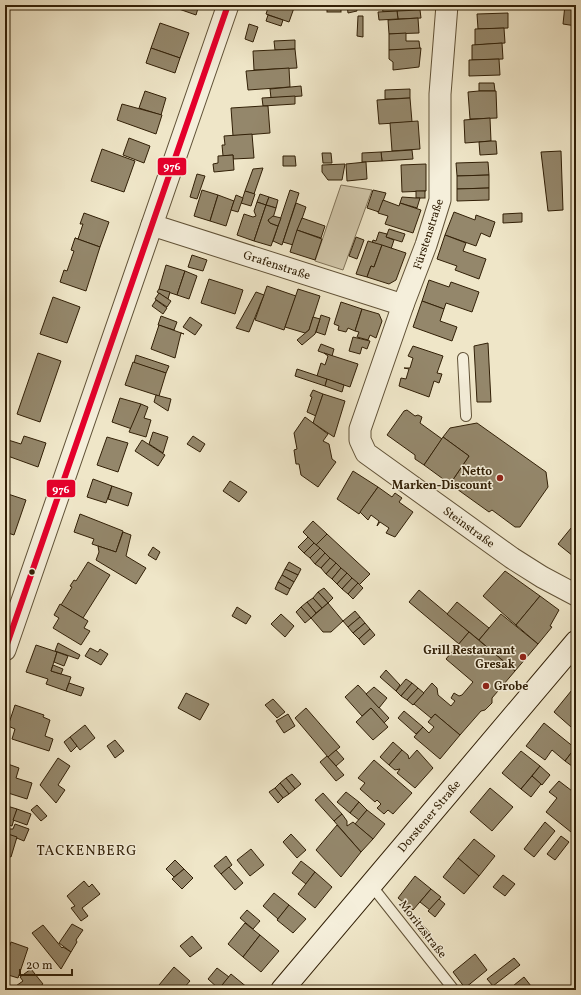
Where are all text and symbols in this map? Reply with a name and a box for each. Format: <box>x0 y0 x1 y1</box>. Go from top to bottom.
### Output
line badge: 976 <box>157 157 187 176</box>
text: 976 <box>163 160 181 175</box>
street label: Fürstenstraße <box>410 197 448 272</box>
street label: Grafenstraße <box>241 248 313 284</box>
place label: Netto Marken-Discount <box>392 464 492 494</box>
marker: Netto Marken-Discount <box>495 473 505 483</box>
line badge: 976 <box>46 479 76 498</box>
text: 976 <box>52 483 70 498</box>
street label: Steinstraße <box>439 504 498 552</box>
unlabelled marker <box>27 567 37 577</box>
place label: Grill Restaurant Gresak <box>423 643 516 673</box>
marker: Grill Restaurant Gresak <box>518 652 528 662</box>
place label: Grobe <box>494 679 528 695</box>
marker: Grobe <box>481 681 491 691</box>
street label: Dorstener Straße <box>395 777 465 856</box>
district label: TACKENBERG <box>36 842 138 861</box>
street label: Moritzstraße <box>395 897 450 962</box>
scale bar <box>20 951 72 977</box>
text: 20 m <box>26 958 53 974</box>

